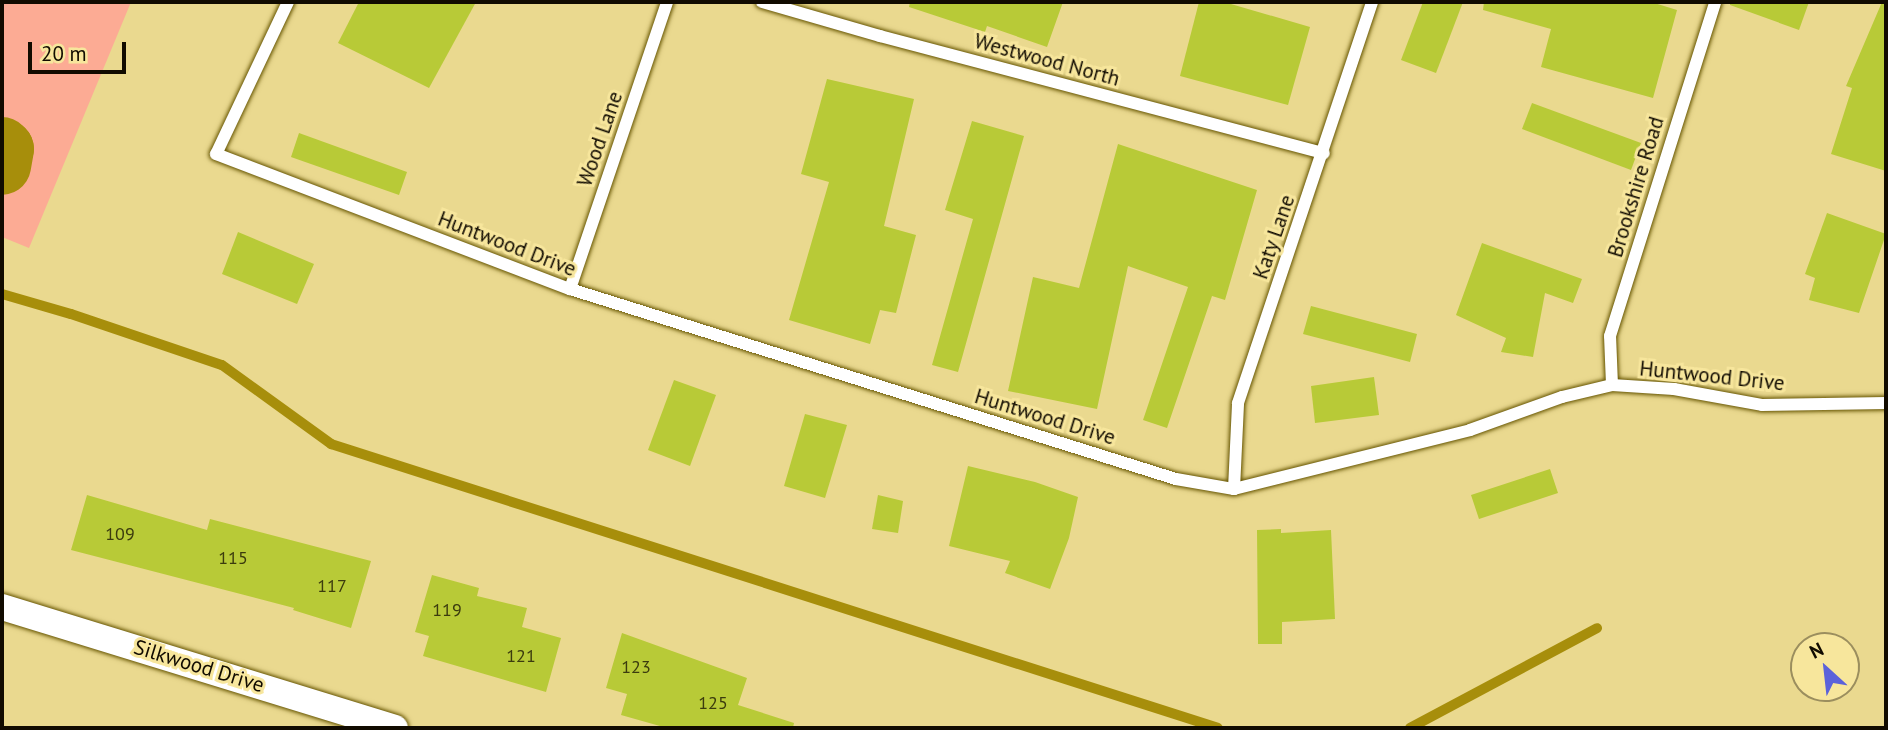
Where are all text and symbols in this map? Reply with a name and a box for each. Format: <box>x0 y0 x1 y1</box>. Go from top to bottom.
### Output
scale bar <box>32 28 130 72</box>
street label: Westwood North <box>972 28 1122 92</box>
text: 20 m <box>41 40 87 67</box>
street label: Wood Lane <box>572 88 628 190</box>
street label: Brookshire Road <box>1603 114 1669 260</box>
street label: Katy Lane <box>1248 191 1300 283</box>
street label: Huntwood Drive <box>434 206 580 282</box>
street label: Huntwood Drive <box>1638 356 1786 396</box>
street label: Huntwood Drive <box>972 384 1118 450</box>
house number: 109 <box>105 523 135 545</box>
house number: 115 <box>218 547 248 569</box>
house number: 117 <box>317 575 347 597</box>
house number: 119 <box>432 599 462 621</box>
north arrow <box>1790 632 1860 702</box>
street label: Silkwood Drive <box>131 634 267 698</box>
text: N <box>1805 637 1827 664</box>
house number: 121 <box>506 645 536 667</box>
house number: 123 <box>621 656 651 678</box>
house number: 125 <box>698 692 728 714</box>

